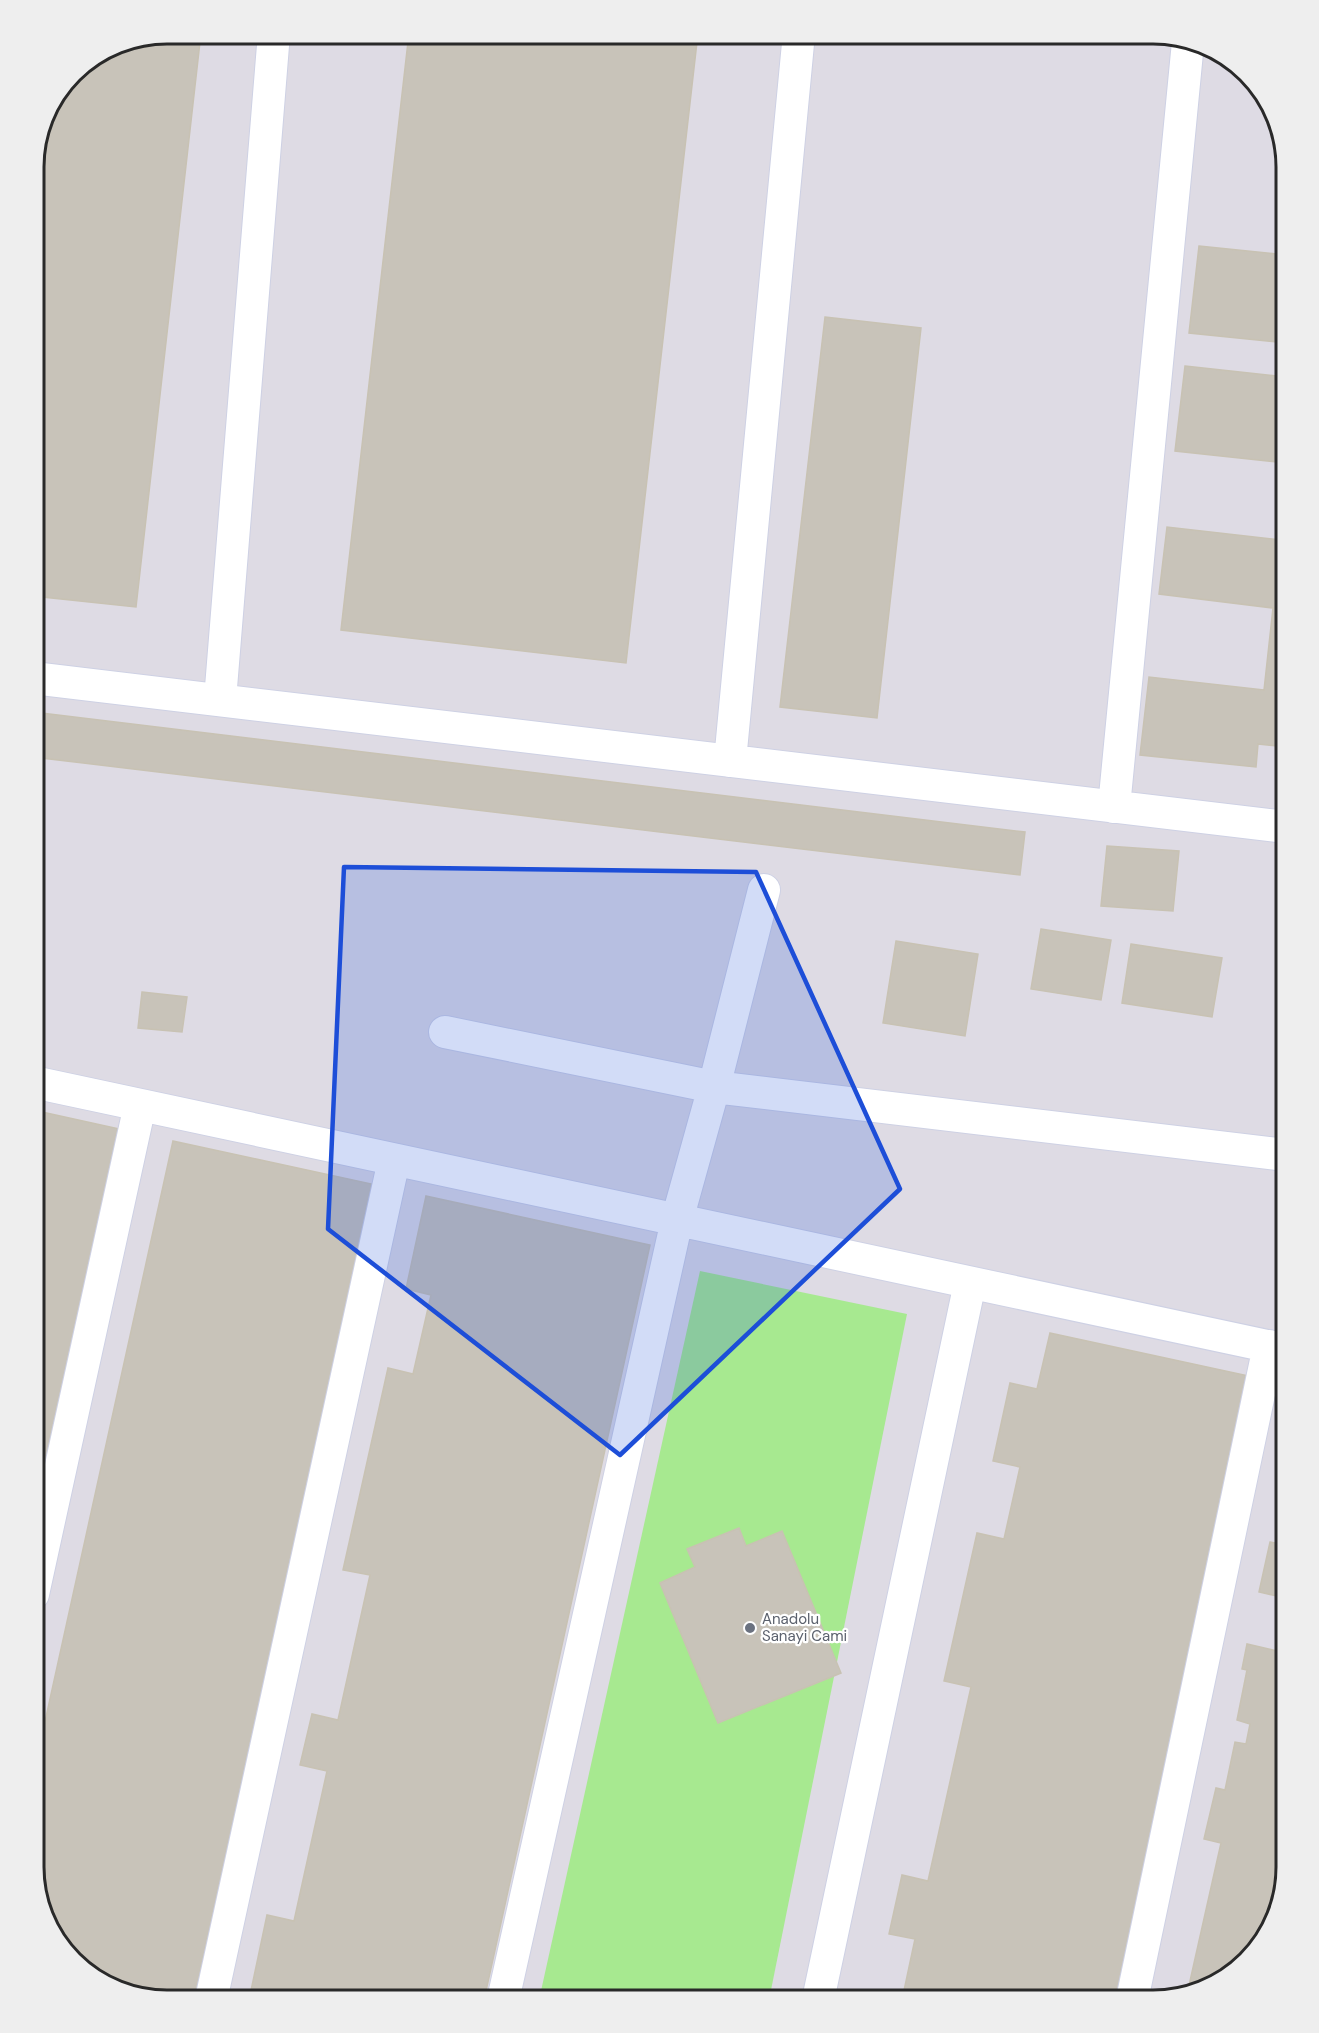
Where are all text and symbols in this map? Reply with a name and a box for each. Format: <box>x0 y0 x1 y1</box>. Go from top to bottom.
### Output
place label: Anadolu Sanayi Cami <box>762 1609 847 1646</box>
marker: Anadolu Sanayi Cami <box>743 1621 757 1635</box>

